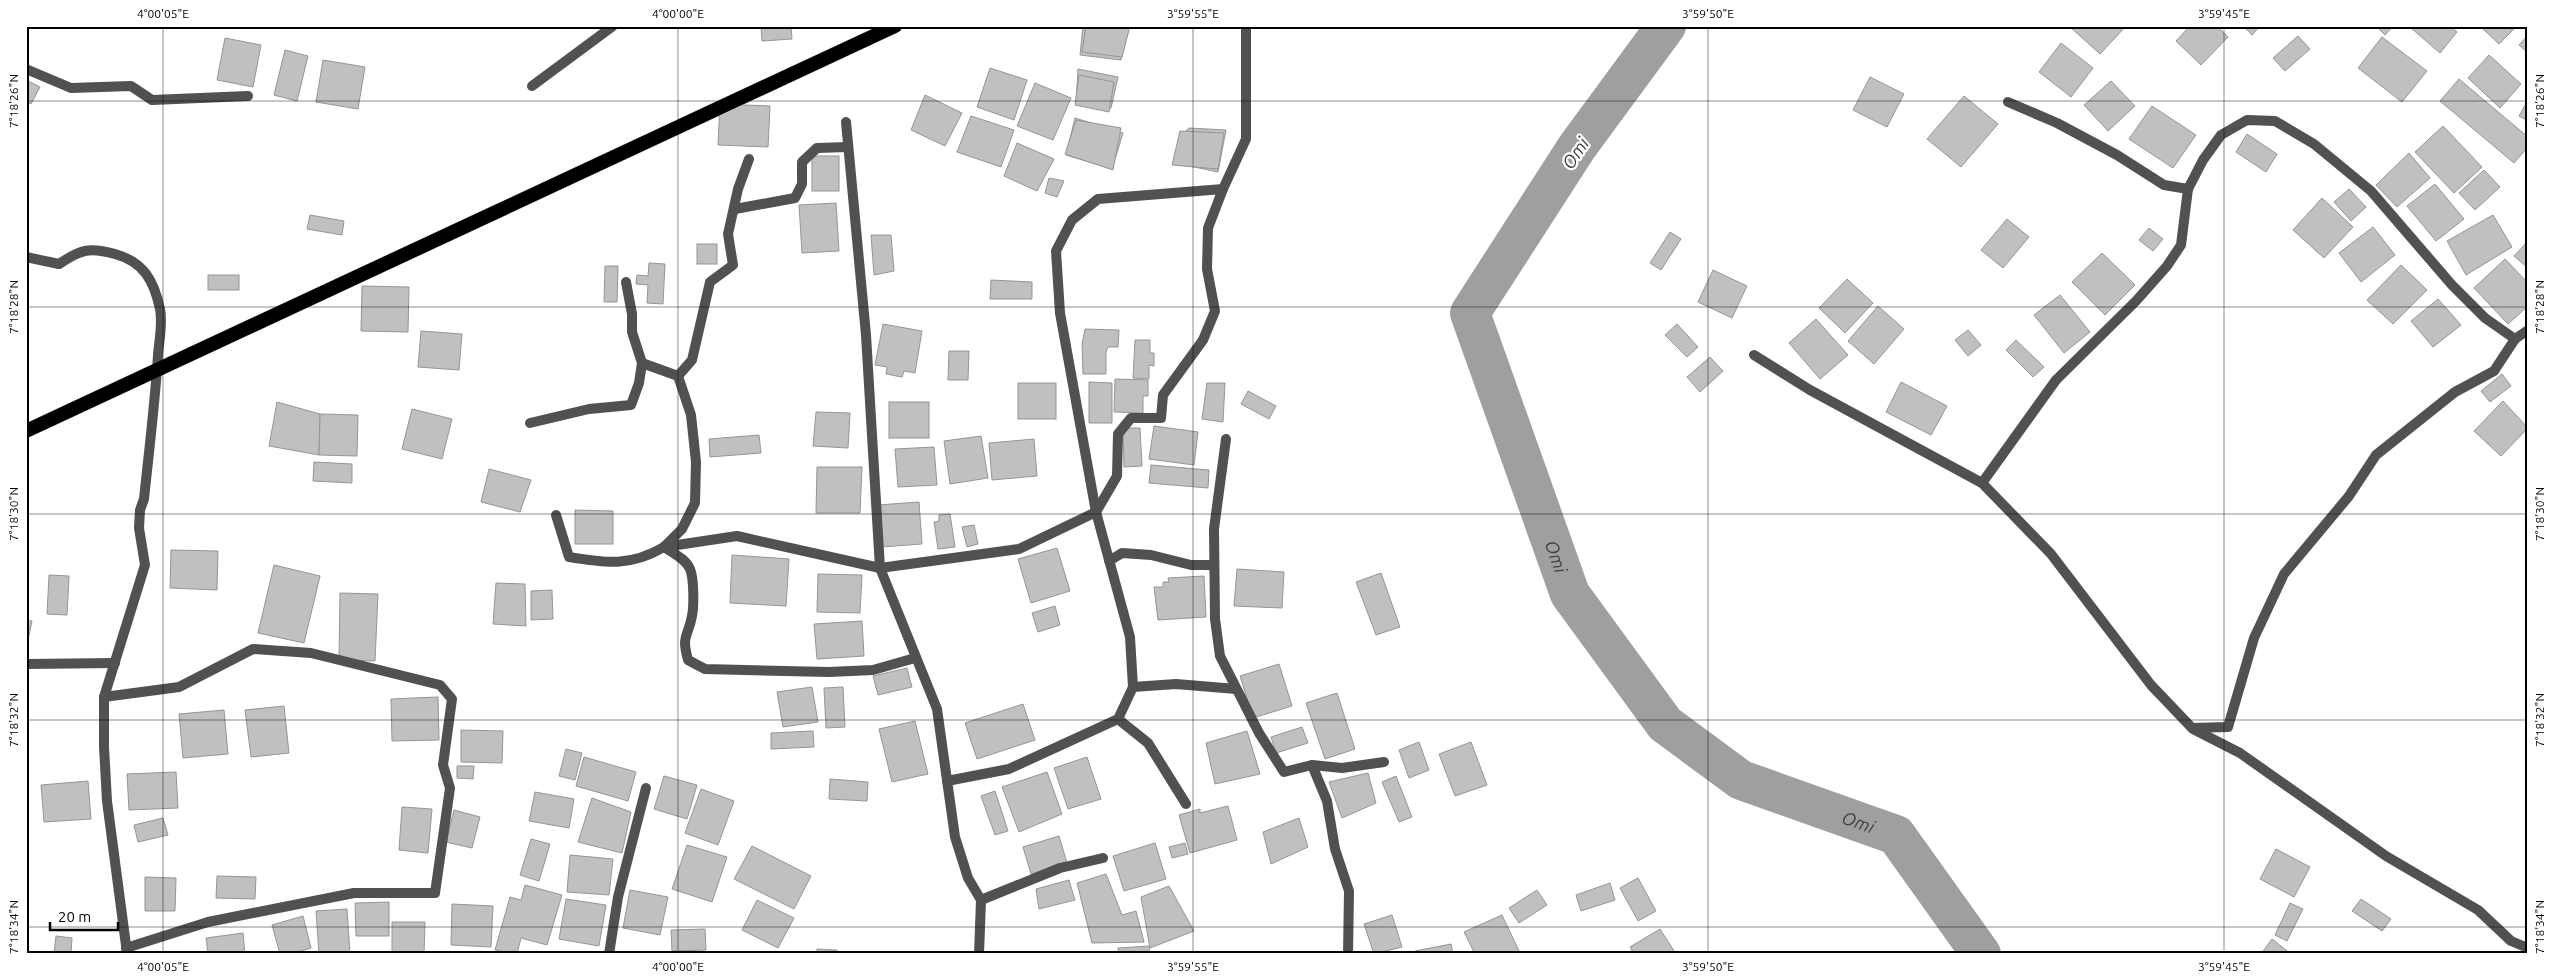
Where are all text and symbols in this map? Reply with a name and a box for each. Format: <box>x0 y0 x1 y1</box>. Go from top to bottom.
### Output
text: 4°00'05"E <box>137 7 189 20</box>
text: 4°00'00"E <box>652 7 704 20</box>
text: 3°59'55"E <box>1167 7 1219 20</box>
text: 3°59'50"E <box>1682 7 1734 20</box>
text: 3°59'45"E <box>2198 7 2250 20</box>
text: 7°18'26"N <box>7 74 20 128</box>
text: 7°18'26"N <box>2533 74 2546 128</box>
water label: Omi <box>1557 133 1593 172</box>
text: 7°18'28"N <box>7 280 20 334</box>
text: 7°18'28"N <box>2533 280 2546 334</box>
text: 7°18'30"N <box>7 487 20 541</box>
text: 7°18'30"N <box>2533 487 2546 541</box>
water label: Omi <box>1542 537 1572 576</box>
text: 7°18'32"N <box>7 693 20 747</box>
text: 7°18'32"N <box>2533 693 2546 747</box>
water label: Omi <box>1839 807 1878 837</box>
text: 7°18'34"N <box>7 900 20 954</box>
scale bar <box>50 900 118 932</box>
text: 7°18'34"N <box>2533 900 2546 954</box>
text: 20 m <box>58 908 91 925</box>
text: 4°00'05"E <box>137 960 189 973</box>
text: 4°00'00"E <box>652 960 704 973</box>
text: 3°59'55"E <box>1167 960 1219 973</box>
text: 3°59'50"E <box>1682 960 1734 973</box>
text: 3°59'45"E <box>2198 960 2250 973</box>

